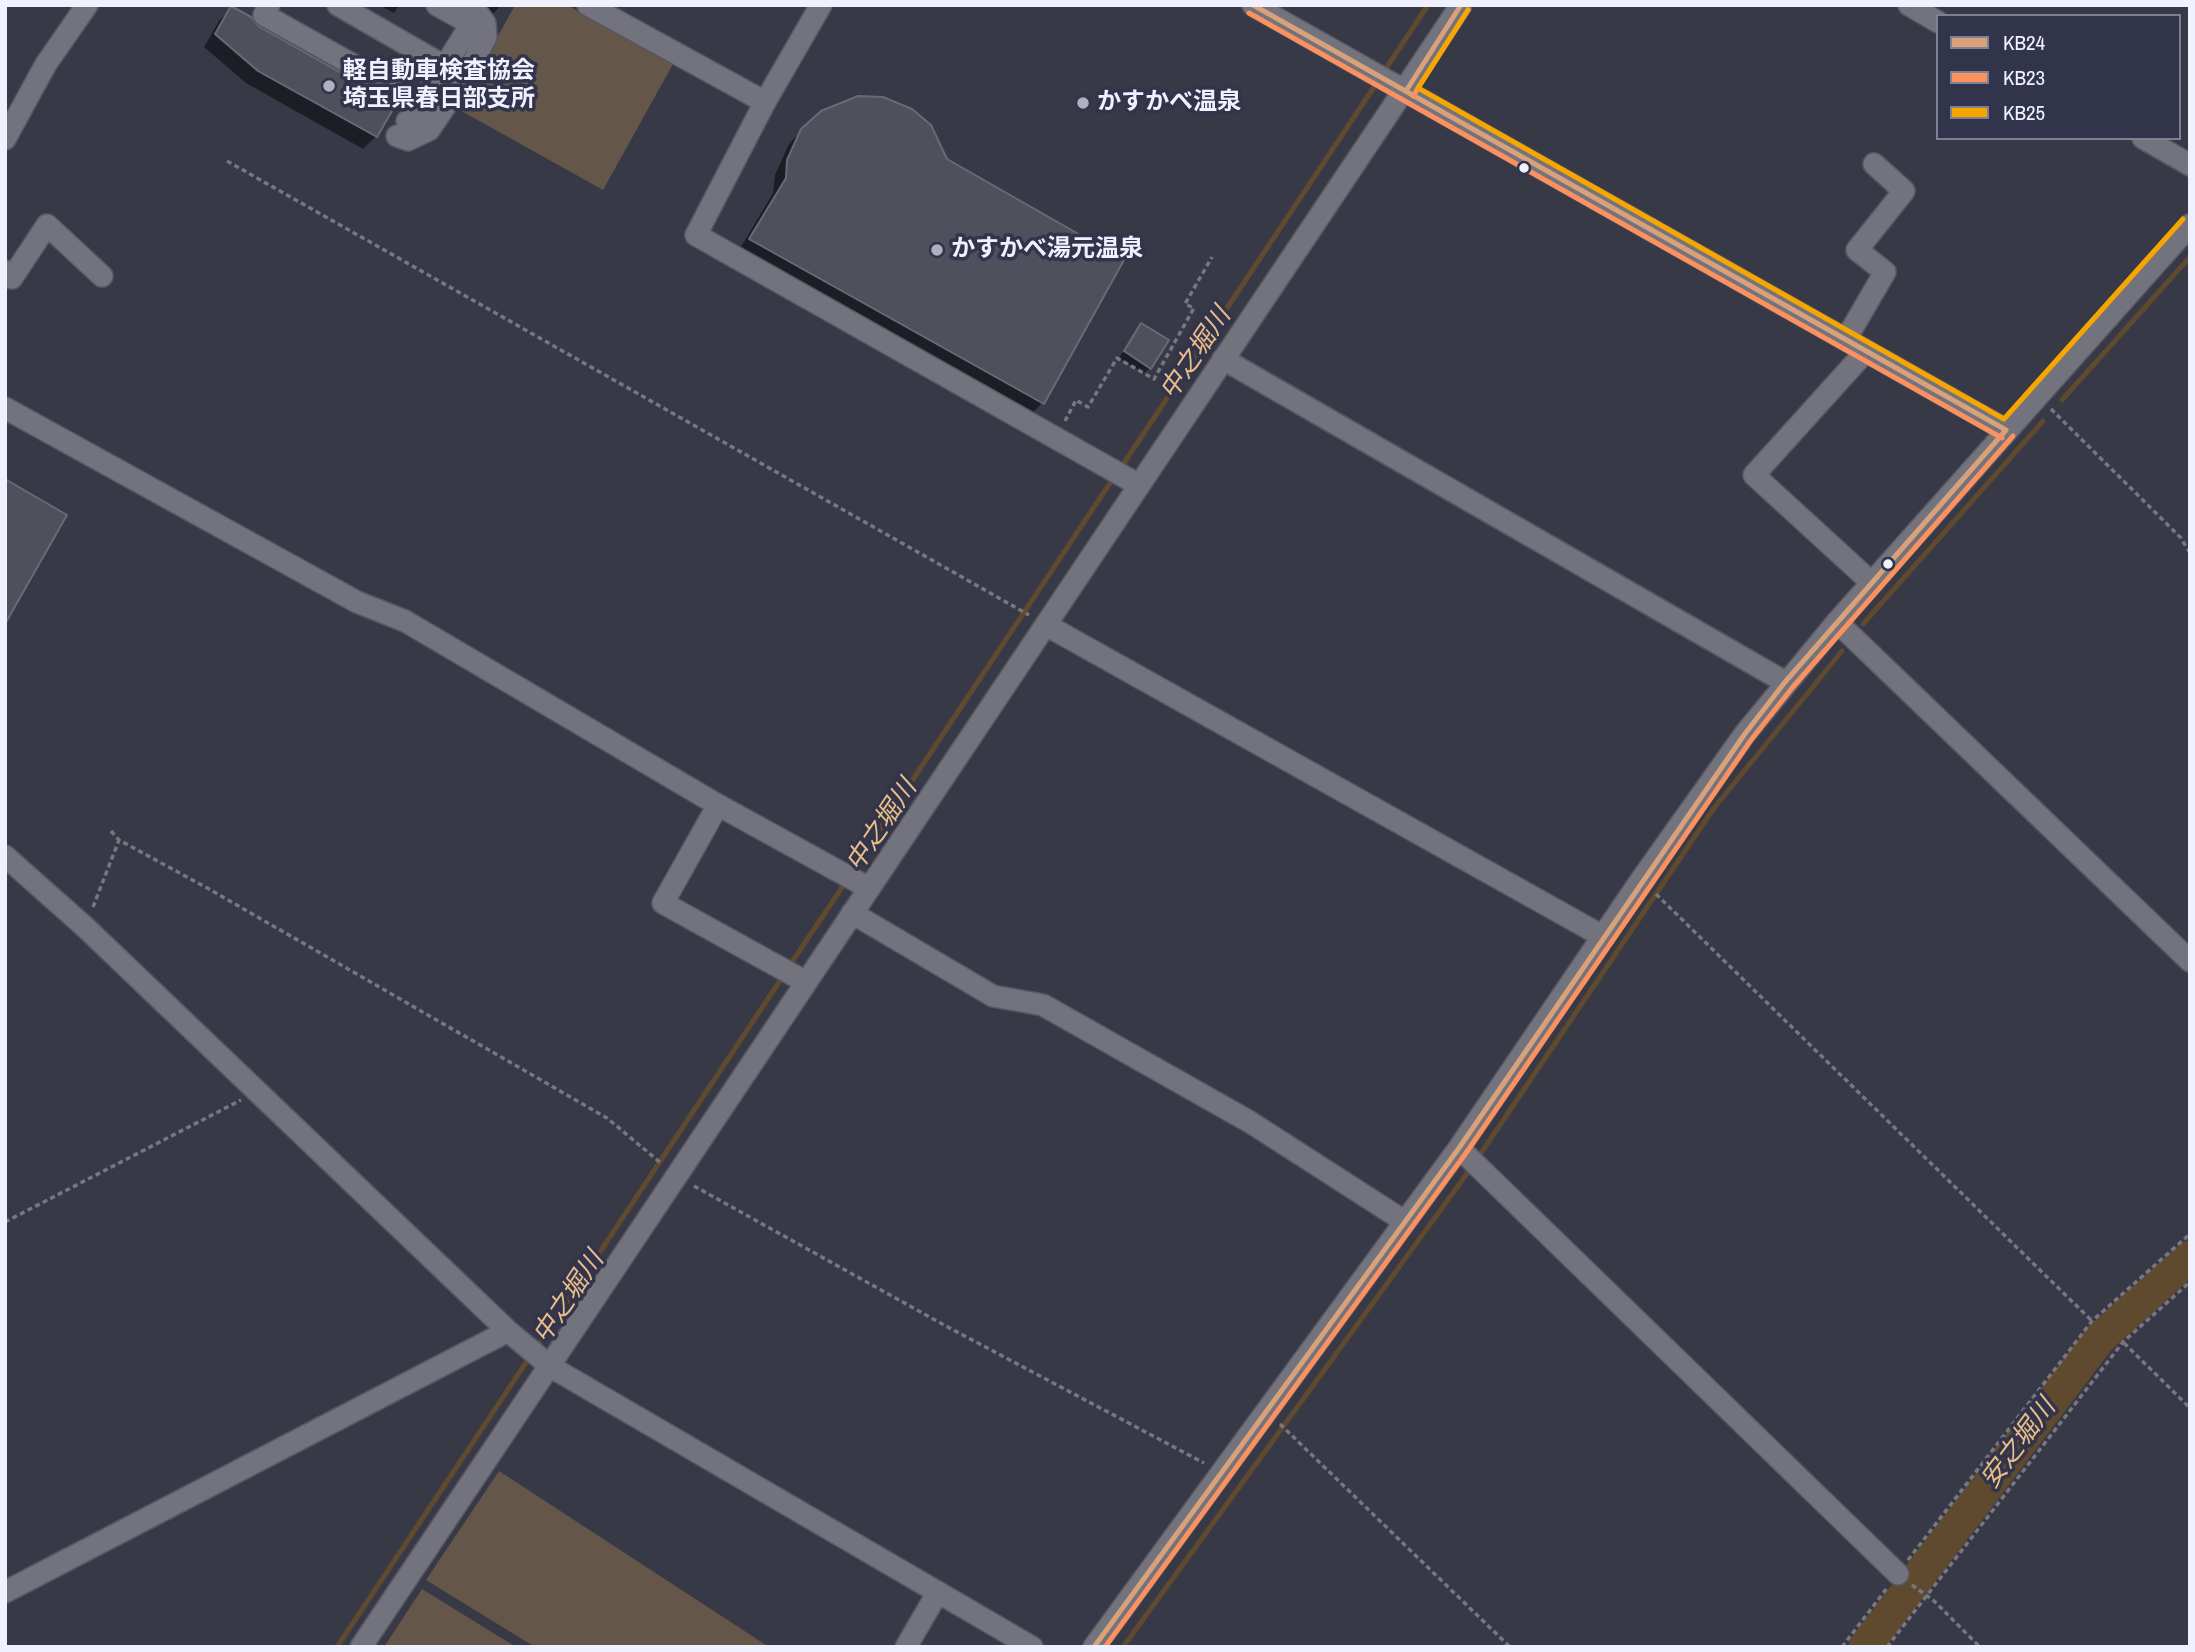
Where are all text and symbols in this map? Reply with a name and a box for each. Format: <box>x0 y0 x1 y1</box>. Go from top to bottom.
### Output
legend <box>1936 14 2181 140</box>
text: KB24 <box>2003 28 2045 57</box>
place label: 軽自動車検査協会 埼玉県春日部支所 <box>343 58 535 114</box>
text: KB23 <box>2003 63 2045 92</box>
marker: 軽自動車検査協会 埼玉県春日部支所 <box>321 78 337 94</box>
place label: かすかべ温泉 <box>1097 89 1241 117</box>
marker: かすかべ温泉 <box>1075 95 1091 111</box>
text: KB25 <box>2003 98 2045 127</box>
unlabelled marker <box>1517 161 1531 175</box>
place label: かすかべ湯元温泉 <box>951 236 1143 264</box>
marker: かすかべ湯元温泉 <box>929 242 945 258</box>
water label: 中之堀川 <box>1154 302 1238 406</box>
unlabelled marker <box>1881 557 1895 571</box>
water label: 中之堀川 <box>840 774 924 878</box>
water label: 中之堀川 <box>527 1246 611 1350</box>
water label: 安之堀川 <box>1975 1393 2063 1495</box>

